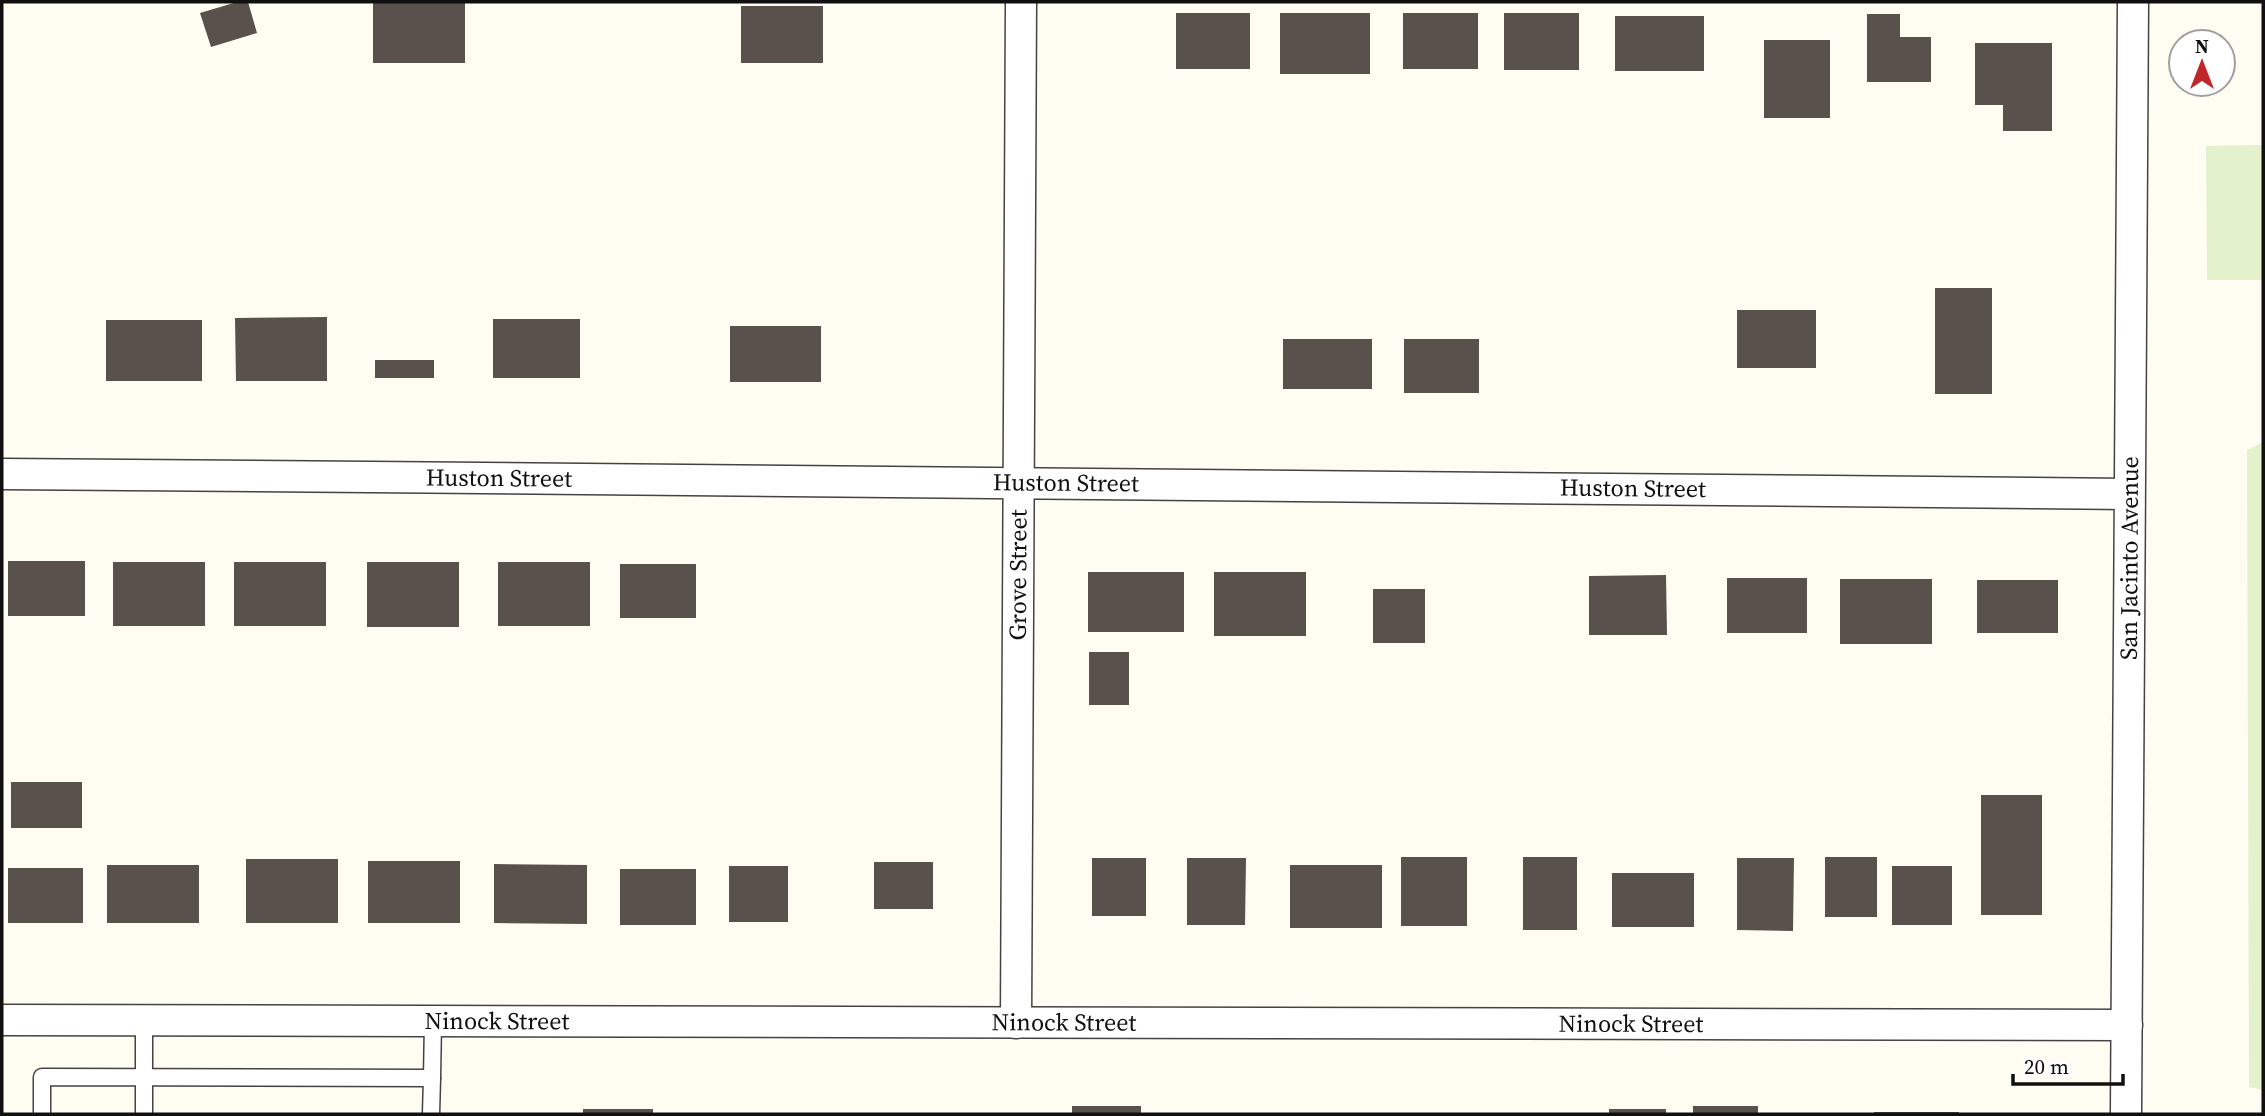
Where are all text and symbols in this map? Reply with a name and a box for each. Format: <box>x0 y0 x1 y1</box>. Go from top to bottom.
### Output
north arrow <box>2167 28 2237 98</box>
text: N <box>2195 33 2209 59</box>
street label: San Jacinto Avenue <box>2112 456 2146 660</box>
street label: Huston Street <box>426 461 572 495</box>
street label: Huston Street <box>993 465 1139 500</box>
street label: Huston Street <box>1560 471 1706 505</box>
street label: Grove Street <box>1001 509 1035 641</box>
street label: Ninock Street <box>425 1004 570 1037</box>
street label: Ninock Street <box>992 1005 1137 1039</box>
street label: Ninock Street <box>1559 1007 1704 1040</box>
scale bar <box>2013 1042 2123 1086</box>
text: 20 m <box>2024 1052 2069 1081</box>

